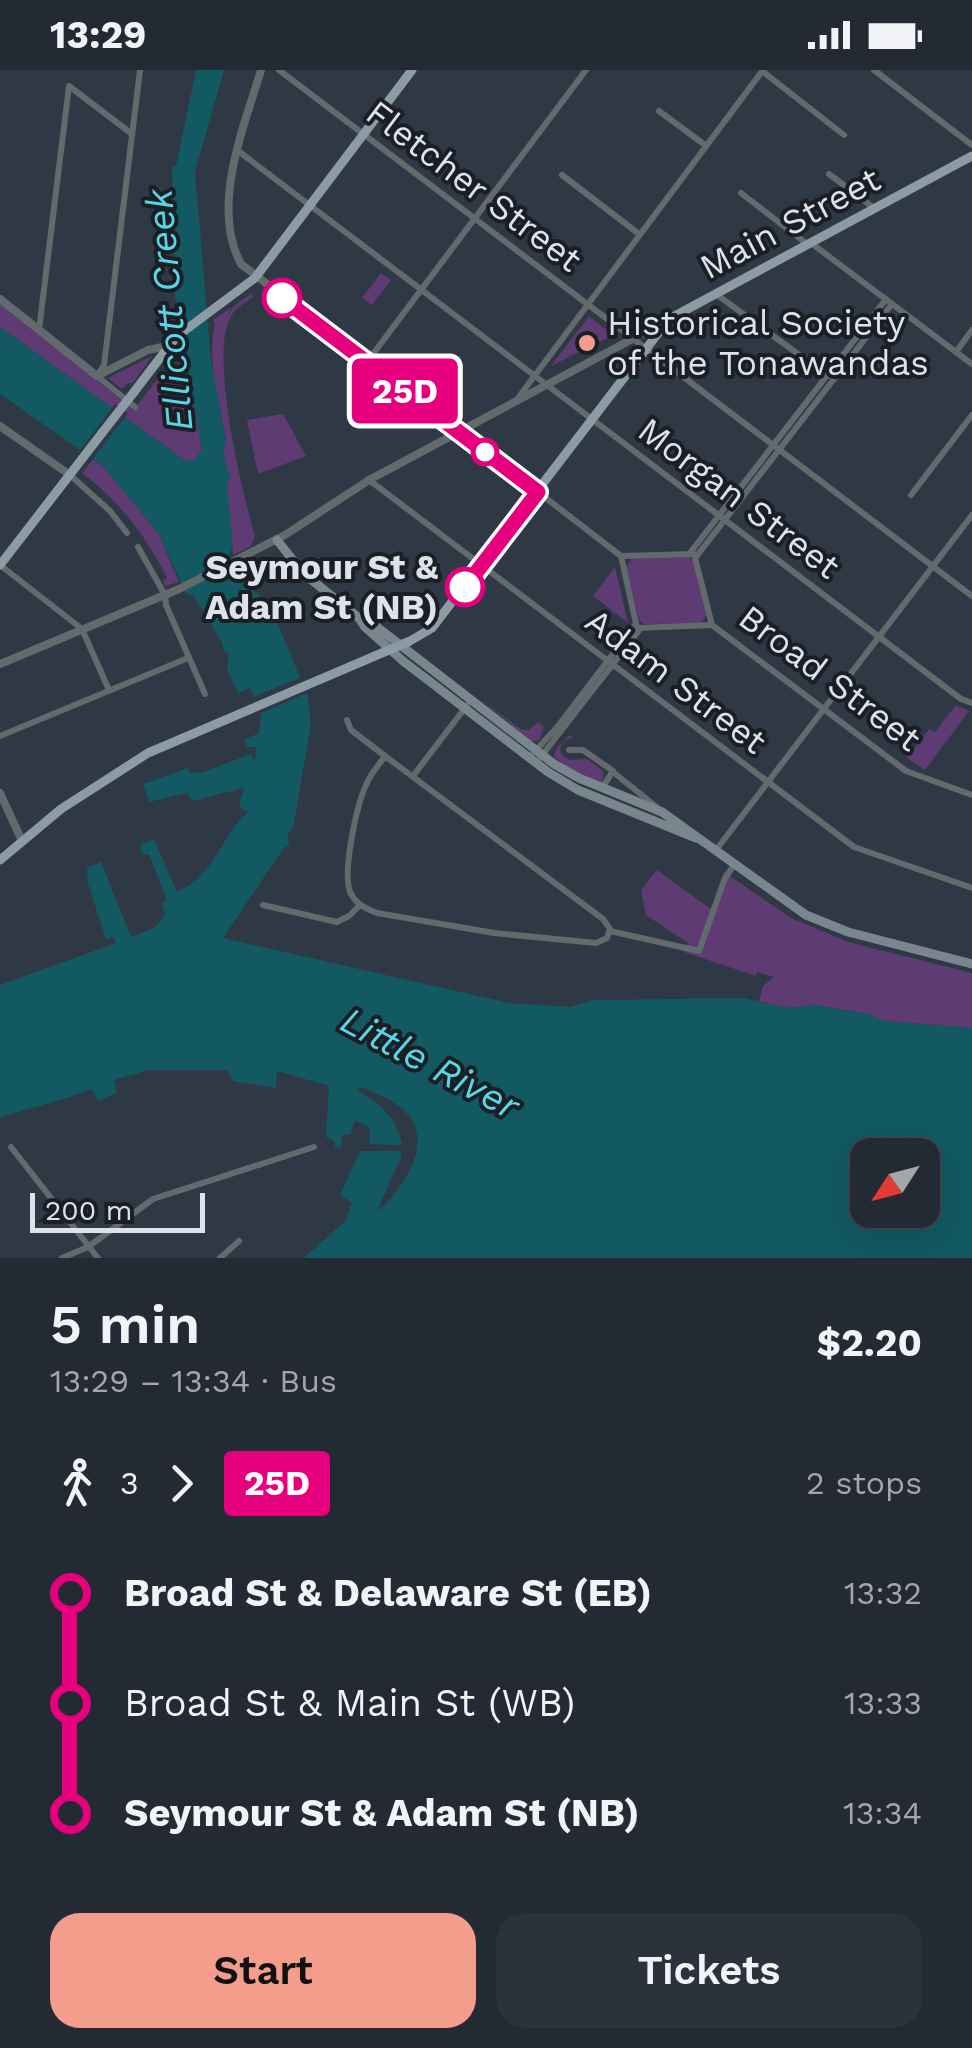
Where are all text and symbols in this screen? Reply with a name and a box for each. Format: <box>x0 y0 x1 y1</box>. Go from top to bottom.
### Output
text: 13:29 <box>50 13 146 57</box>
street label: Fletcher Street <box>358 91 590 281</box>
street label: Main Street <box>693 158 887 288</box>
water label: Ellicott Creek <box>136 186 202 433</box>
unlabelled marker <box>263 279 301 317</box>
place label: Historical Society of the Tonawandas <box>607 302 929 384</box>
marker: Historical Society of the Tonawandas <box>576 332 598 354</box>
line badge: 25D <box>348 358 462 424</box>
text: 25D <box>372 370 438 412</box>
street label: Morgan Street <box>630 409 848 588</box>
unlabelled marker <box>472 439 498 465</box>
place label: Seymour St & Adam St (NB) <box>205 546 438 628</box>
marker: Seymour St & Adam St (NB) <box>446 568 484 606</box>
street label: Broad Street <box>731 596 929 760</box>
street label: Adam Street <box>577 599 775 763</box>
water label: Little River <box>333 998 528 1129</box>
north arrow <box>850 1138 940 1228</box>
map controls <box>850 1138 940 1228</box>
scale bar <box>30 1188 205 1232</box>
text: 200 m <box>45 1194 132 1227</box>
text: 5 min <box>50 1292 200 1356</box>
text: $2.20 <box>817 1321 922 1365</box>
text: 13:29 – 13:34 · Bus <box>50 1362 337 1400</box>
icon: walk <box>50 1456 105 1511</box>
icon: forward <box>154 1456 209 1511</box>
text: 25D <box>244 1462 310 1504</box>
text: 3 <box>120 1464 139 1502</box>
text: 2 stops <box>806 1464 922 1502</box>
text: Broad St & Delaware St (EB) <box>124 1571 652 1615</box>
text: 13:32 <box>844 1574 922 1612</box>
text: Broad St & Main St (WB) <box>124 1681 575 1725</box>
text: 13:33 <box>844 1684 922 1722</box>
text: Seymour St & Adam St (NB) <box>124 1791 639 1835</box>
text: 13:34 <box>843 1794 922 1832</box>
button: Start <box>50 1913 476 2028</box>
button: Tickets <box>496 1913 922 2028</box>

